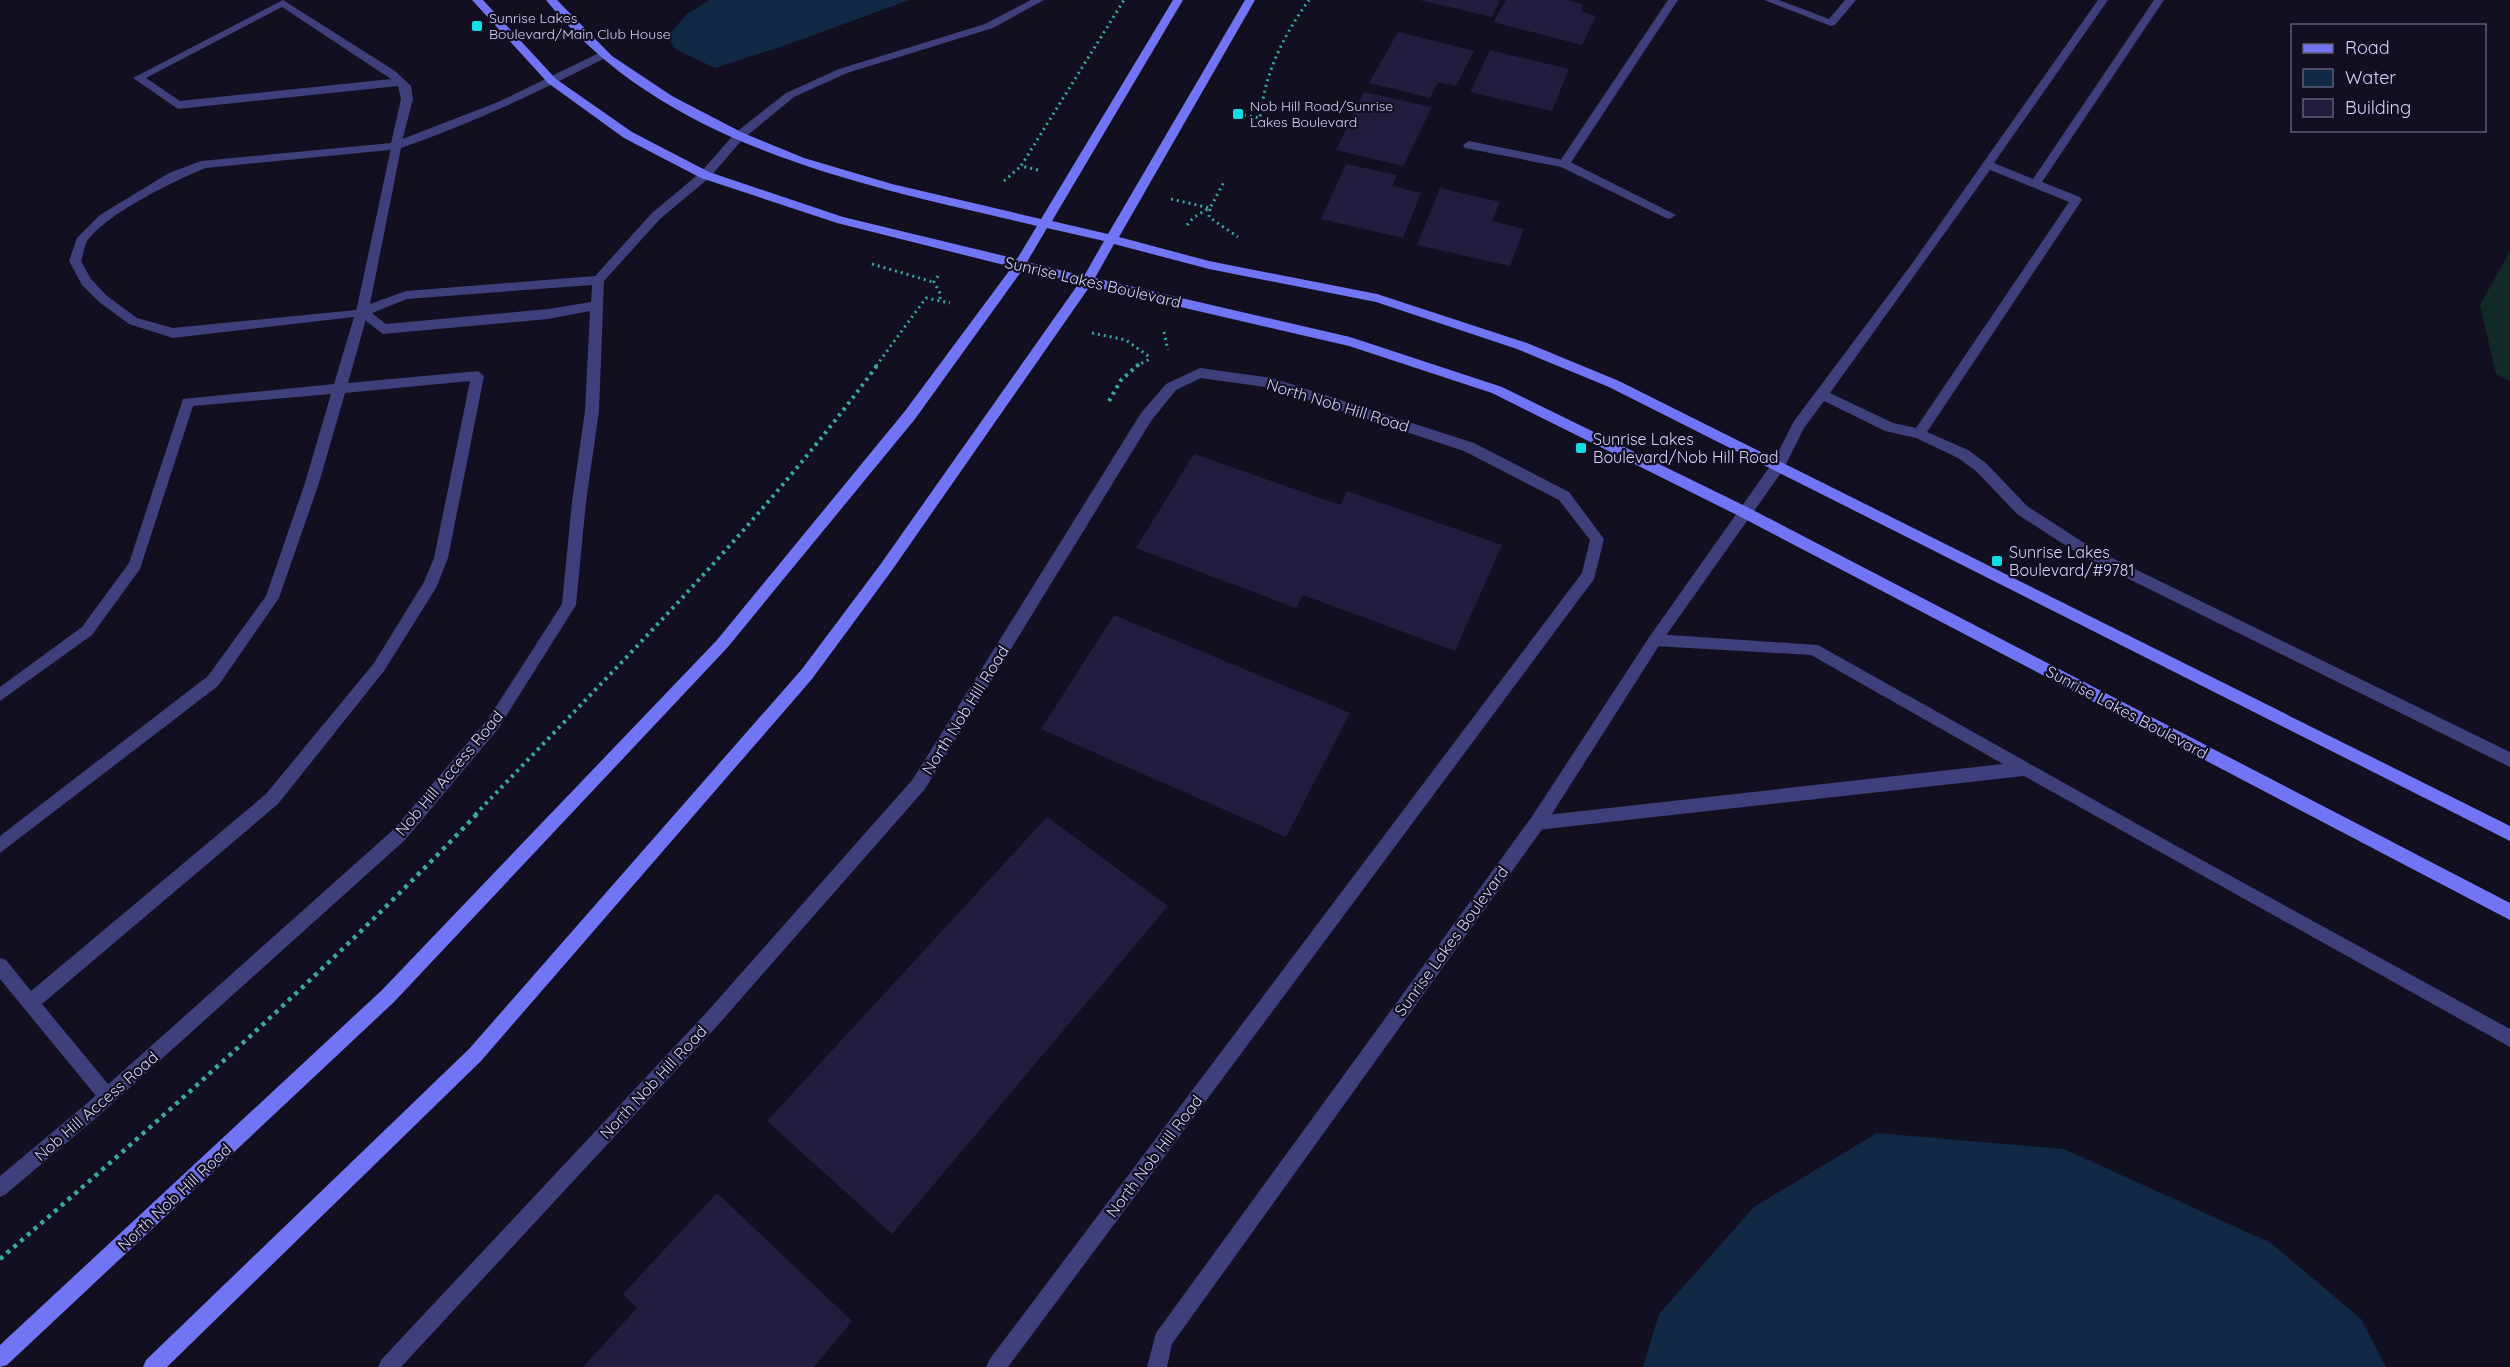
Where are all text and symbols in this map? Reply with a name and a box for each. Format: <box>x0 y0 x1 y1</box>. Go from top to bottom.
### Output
place label: Sunrise Lakes Boulevard/Main Club House <box>489 9 671 43</box>
marker: Sunrise Lakes Boulevard/Main Club House <box>470 19 484 33</box>
legend <box>2291 24 2486 132</box>
text: Road <box>2345 36 2390 59</box>
text: Water <box>2345 66 2396 89</box>
text: Building <box>2345 96 2411 119</box>
place label: Nob Hill Road/Sunrise Lakes Boulevard <box>1250 97 1393 131</box>
marker: Nob Hill Road/Sunrise Lakes Boulevard <box>1231 107 1245 121</box>
street label: Sunrise Lakes Boulevard <box>1003 252 1183 312</box>
street label: North Nob Hill Road <box>1264 374 1412 436</box>
place label: Sunrise Lakes Boulevard/Nob Hill Road <box>1593 429 1778 467</box>
marker: Sunrise Lakes Boulevard/Nob Hill Road <box>1574 441 1588 455</box>
place label: Sunrise Lakes Boulevard/#9781 <box>2009 542 2134 580</box>
marker: Sunrise Lakes Boulevard/#9781 <box>1990 554 2004 568</box>
street label: North Nob Hill Road <box>917 642 1013 778</box>
street label: Sunrise Lakes Boulevard <box>2043 661 2211 763</box>
street label: Nob Hill Access Road <box>391 706 507 840</box>
street label: Sunrise Lakes Boulevard <box>1390 862 1512 1020</box>
street label: North Nob Hill Road <box>595 1021 711 1143</box>
street label: Nob Hill Access Road <box>30 1047 162 1165</box>
street label: North Nob Hill Road <box>1101 1091 1207 1221</box>
street label: North Nob Hill Road <box>113 1139 235 1255</box>

